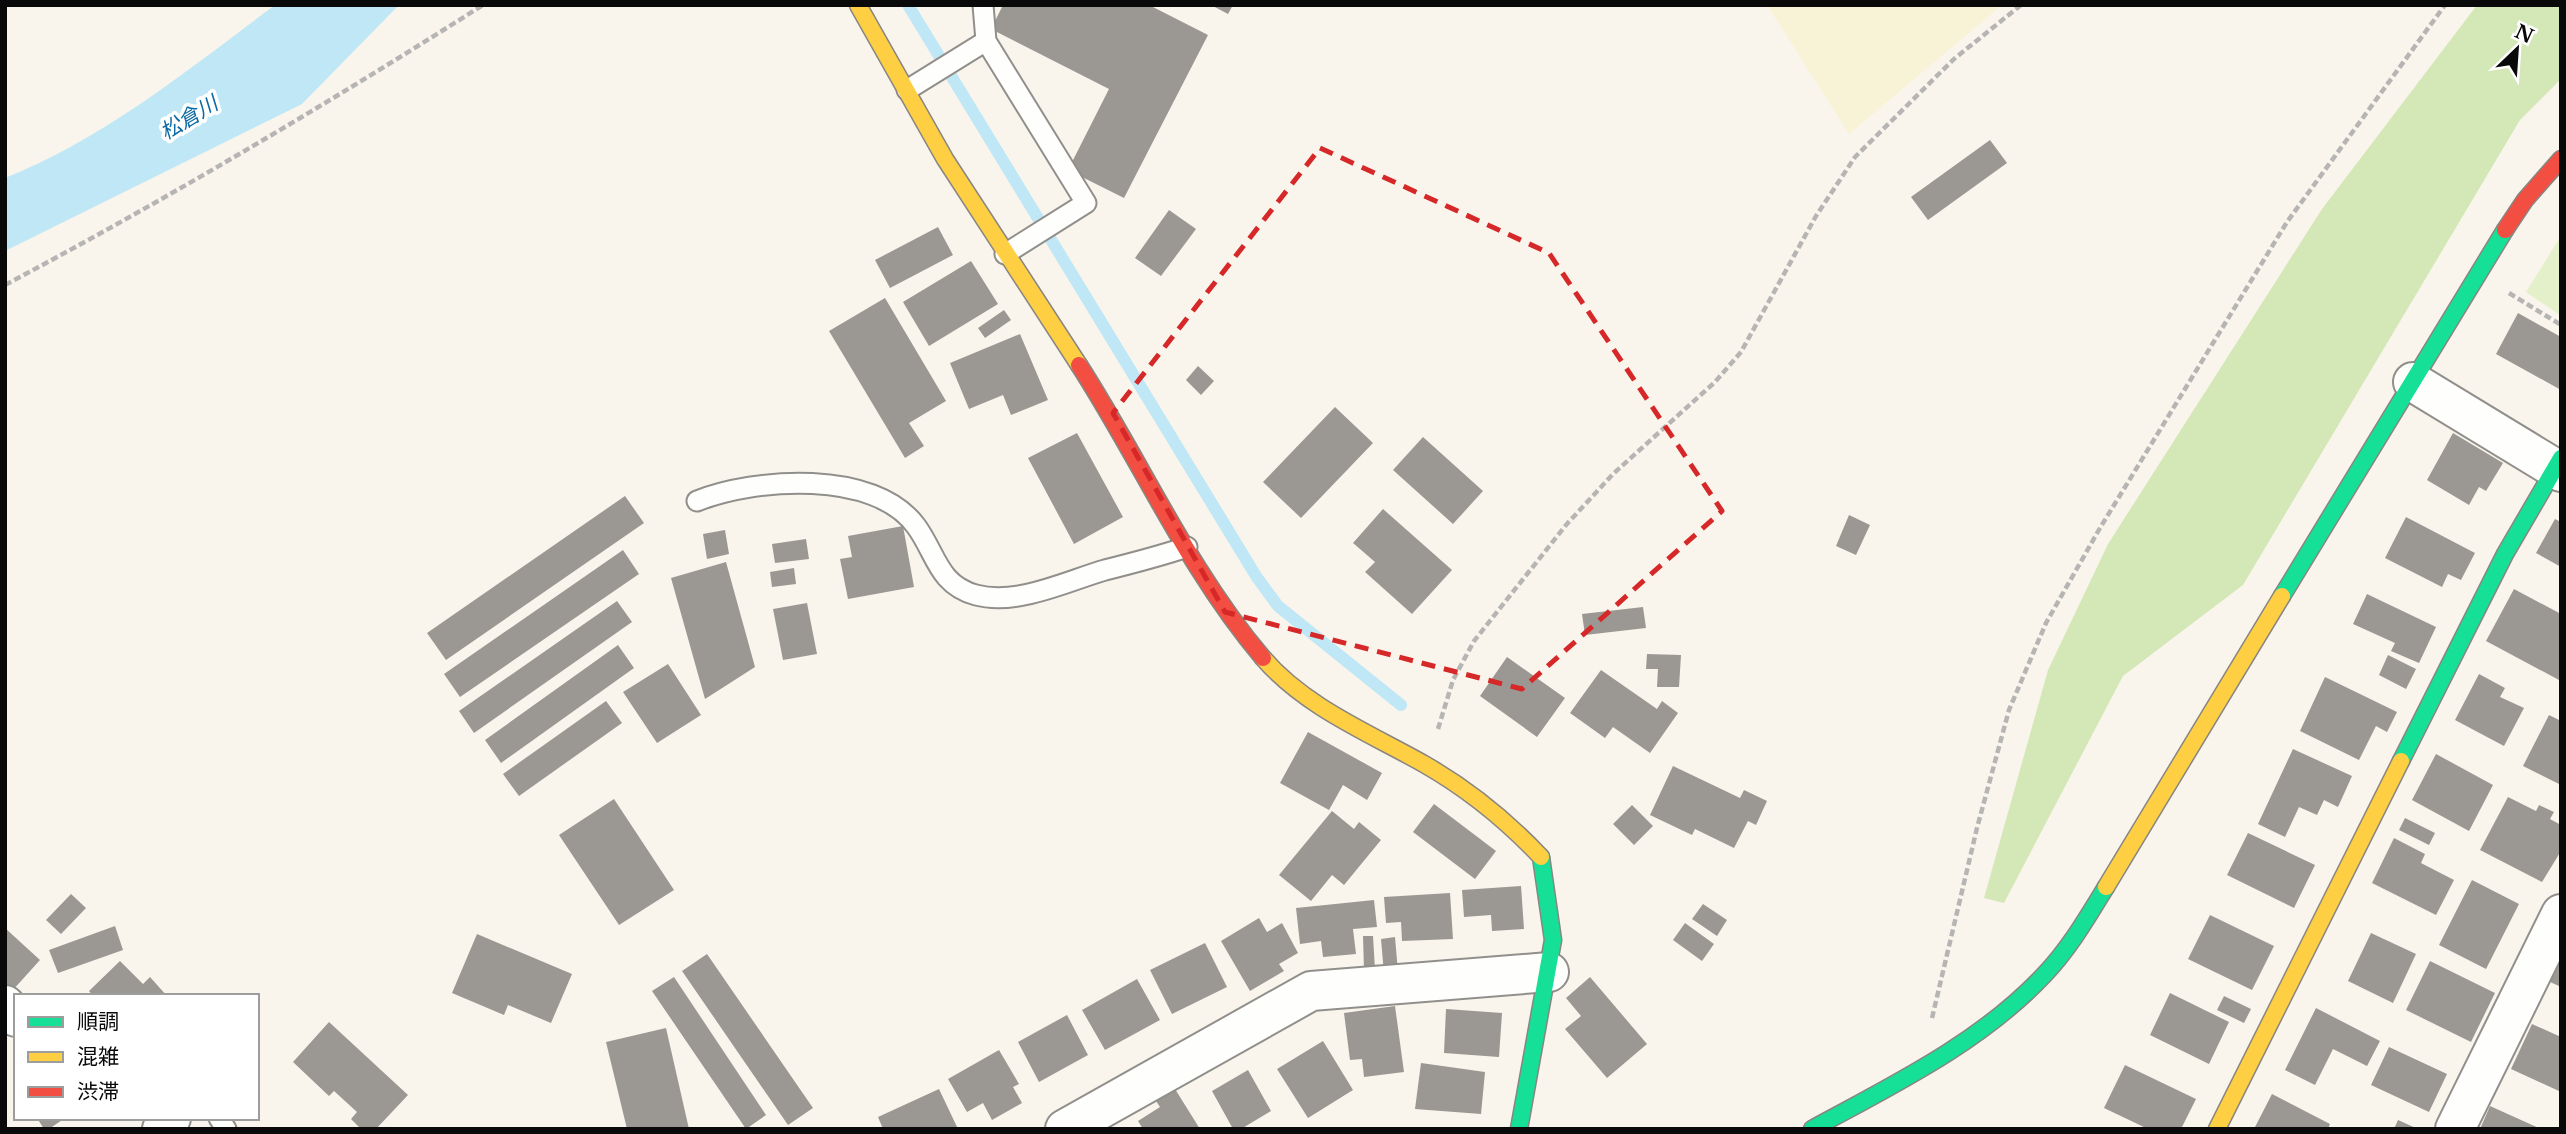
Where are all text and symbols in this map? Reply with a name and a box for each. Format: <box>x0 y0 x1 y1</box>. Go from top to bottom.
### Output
north arrow <box>2482 14 2552 84</box>
text: N <box>2511 20 2537 48</box>
water label: 松倉川 <box>155 90 224 145</box>
legend <box>14 994 259 1120</box>
text: 順調 <box>77 1009 119 1035</box>
text: 混雑 <box>77 1044 119 1070</box>
text: 渋滞 <box>77 1079 119 1105</box>

